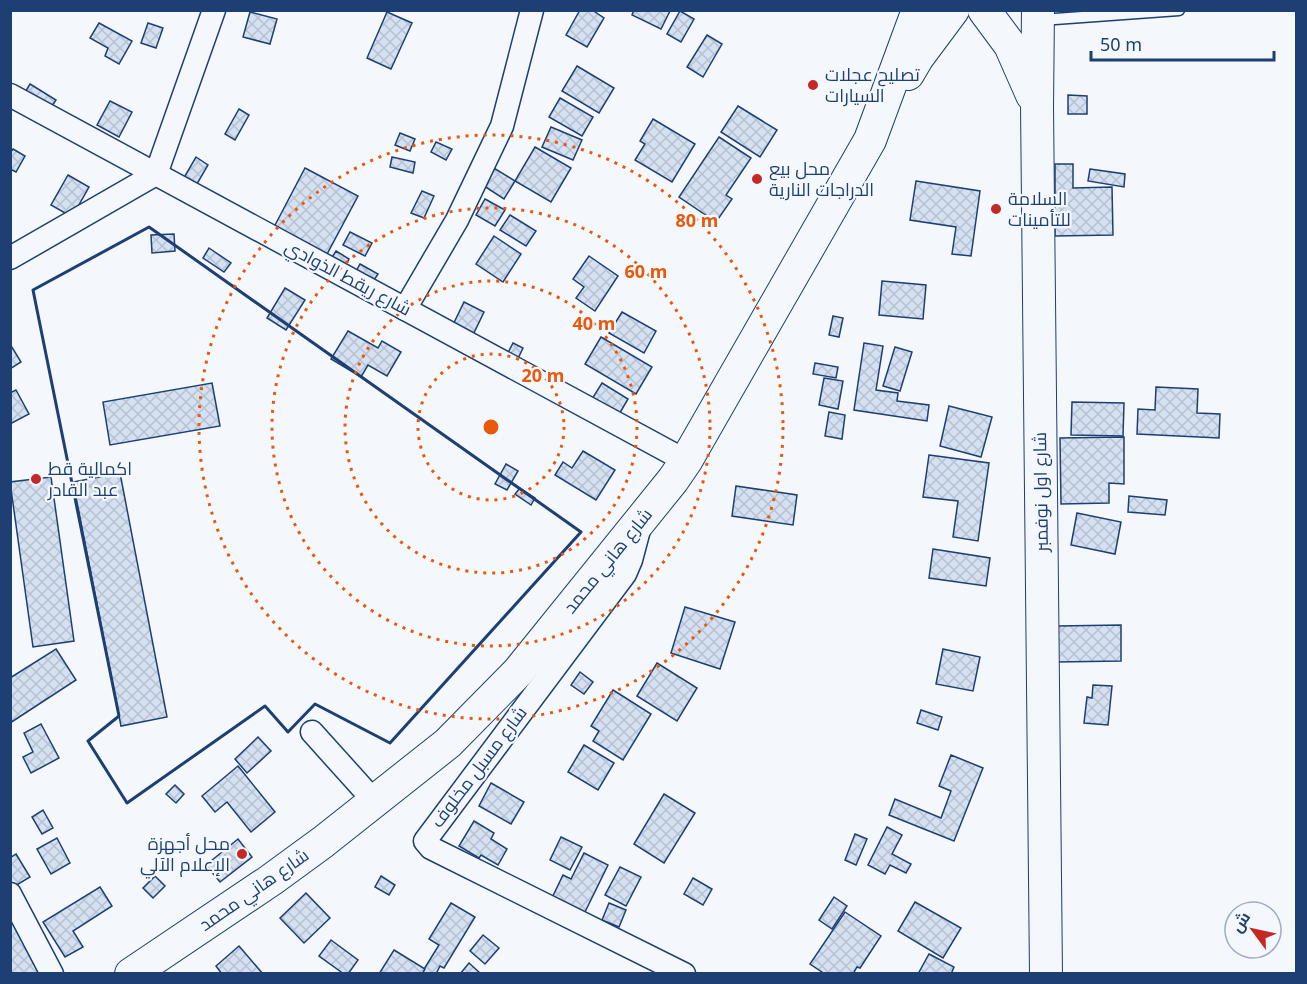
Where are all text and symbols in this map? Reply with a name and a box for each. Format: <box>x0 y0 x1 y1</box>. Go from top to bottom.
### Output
scale bar <box>1091 24 1274 62</box>
text: 50 m <box>1100 32 1142 56</box>
place label: تصليح عجلات السيارات <box>825 62 920 107</box>
marker: تصليح عجلات السيارات <box>806 78 820 92</box>
place label: محل بيع الدراجات النارية <box>769 156 874 201</box>
marker: محل بيع الدراجات النارية <box>750 172 764 186</box>
place label: السلامة للتأمينات <box>1008 186 1071 231</box>
marker: السلامة للتأمينات <box>989 202 1003 216</box>
text: 80 m <box>676 208 718 232</box>
street label: شارع ريقط الذوادي <box>280 234 416 323</box>
text: 60 m <box>625 259 667 283</box>
text: 40 m <box>573 311 615 335</box>
text: 20 m <box>522 363 564 387</box>
centre of rings <box>481 417 501 437</box>
street label: شارع اول نوفمبر <box>1027 432 1054 553</box>
place label: اكمالية قط عبد القادر <box>47 456 132 501</box>
marker: اكمالية قط عبد القادر <box>29 472 43 486</box>
street label: شارع هاني محمد <box>557 503 659 620</box>
street label: شارع مسبل مخلوف <box>425 701 533 833</box>
place label: محل أجهزة الإعلام الآلي <box>140 831 230 879</box>
street label: شارع هاني محمد <box>194 842 315 938</box>
marker: محل أجهزة الإعلام الآلي <box>235 847 249 861</box>
north arrow <box>1223 900 1283 960</box>
text: ش <box>1226 907 1255 936</box>

